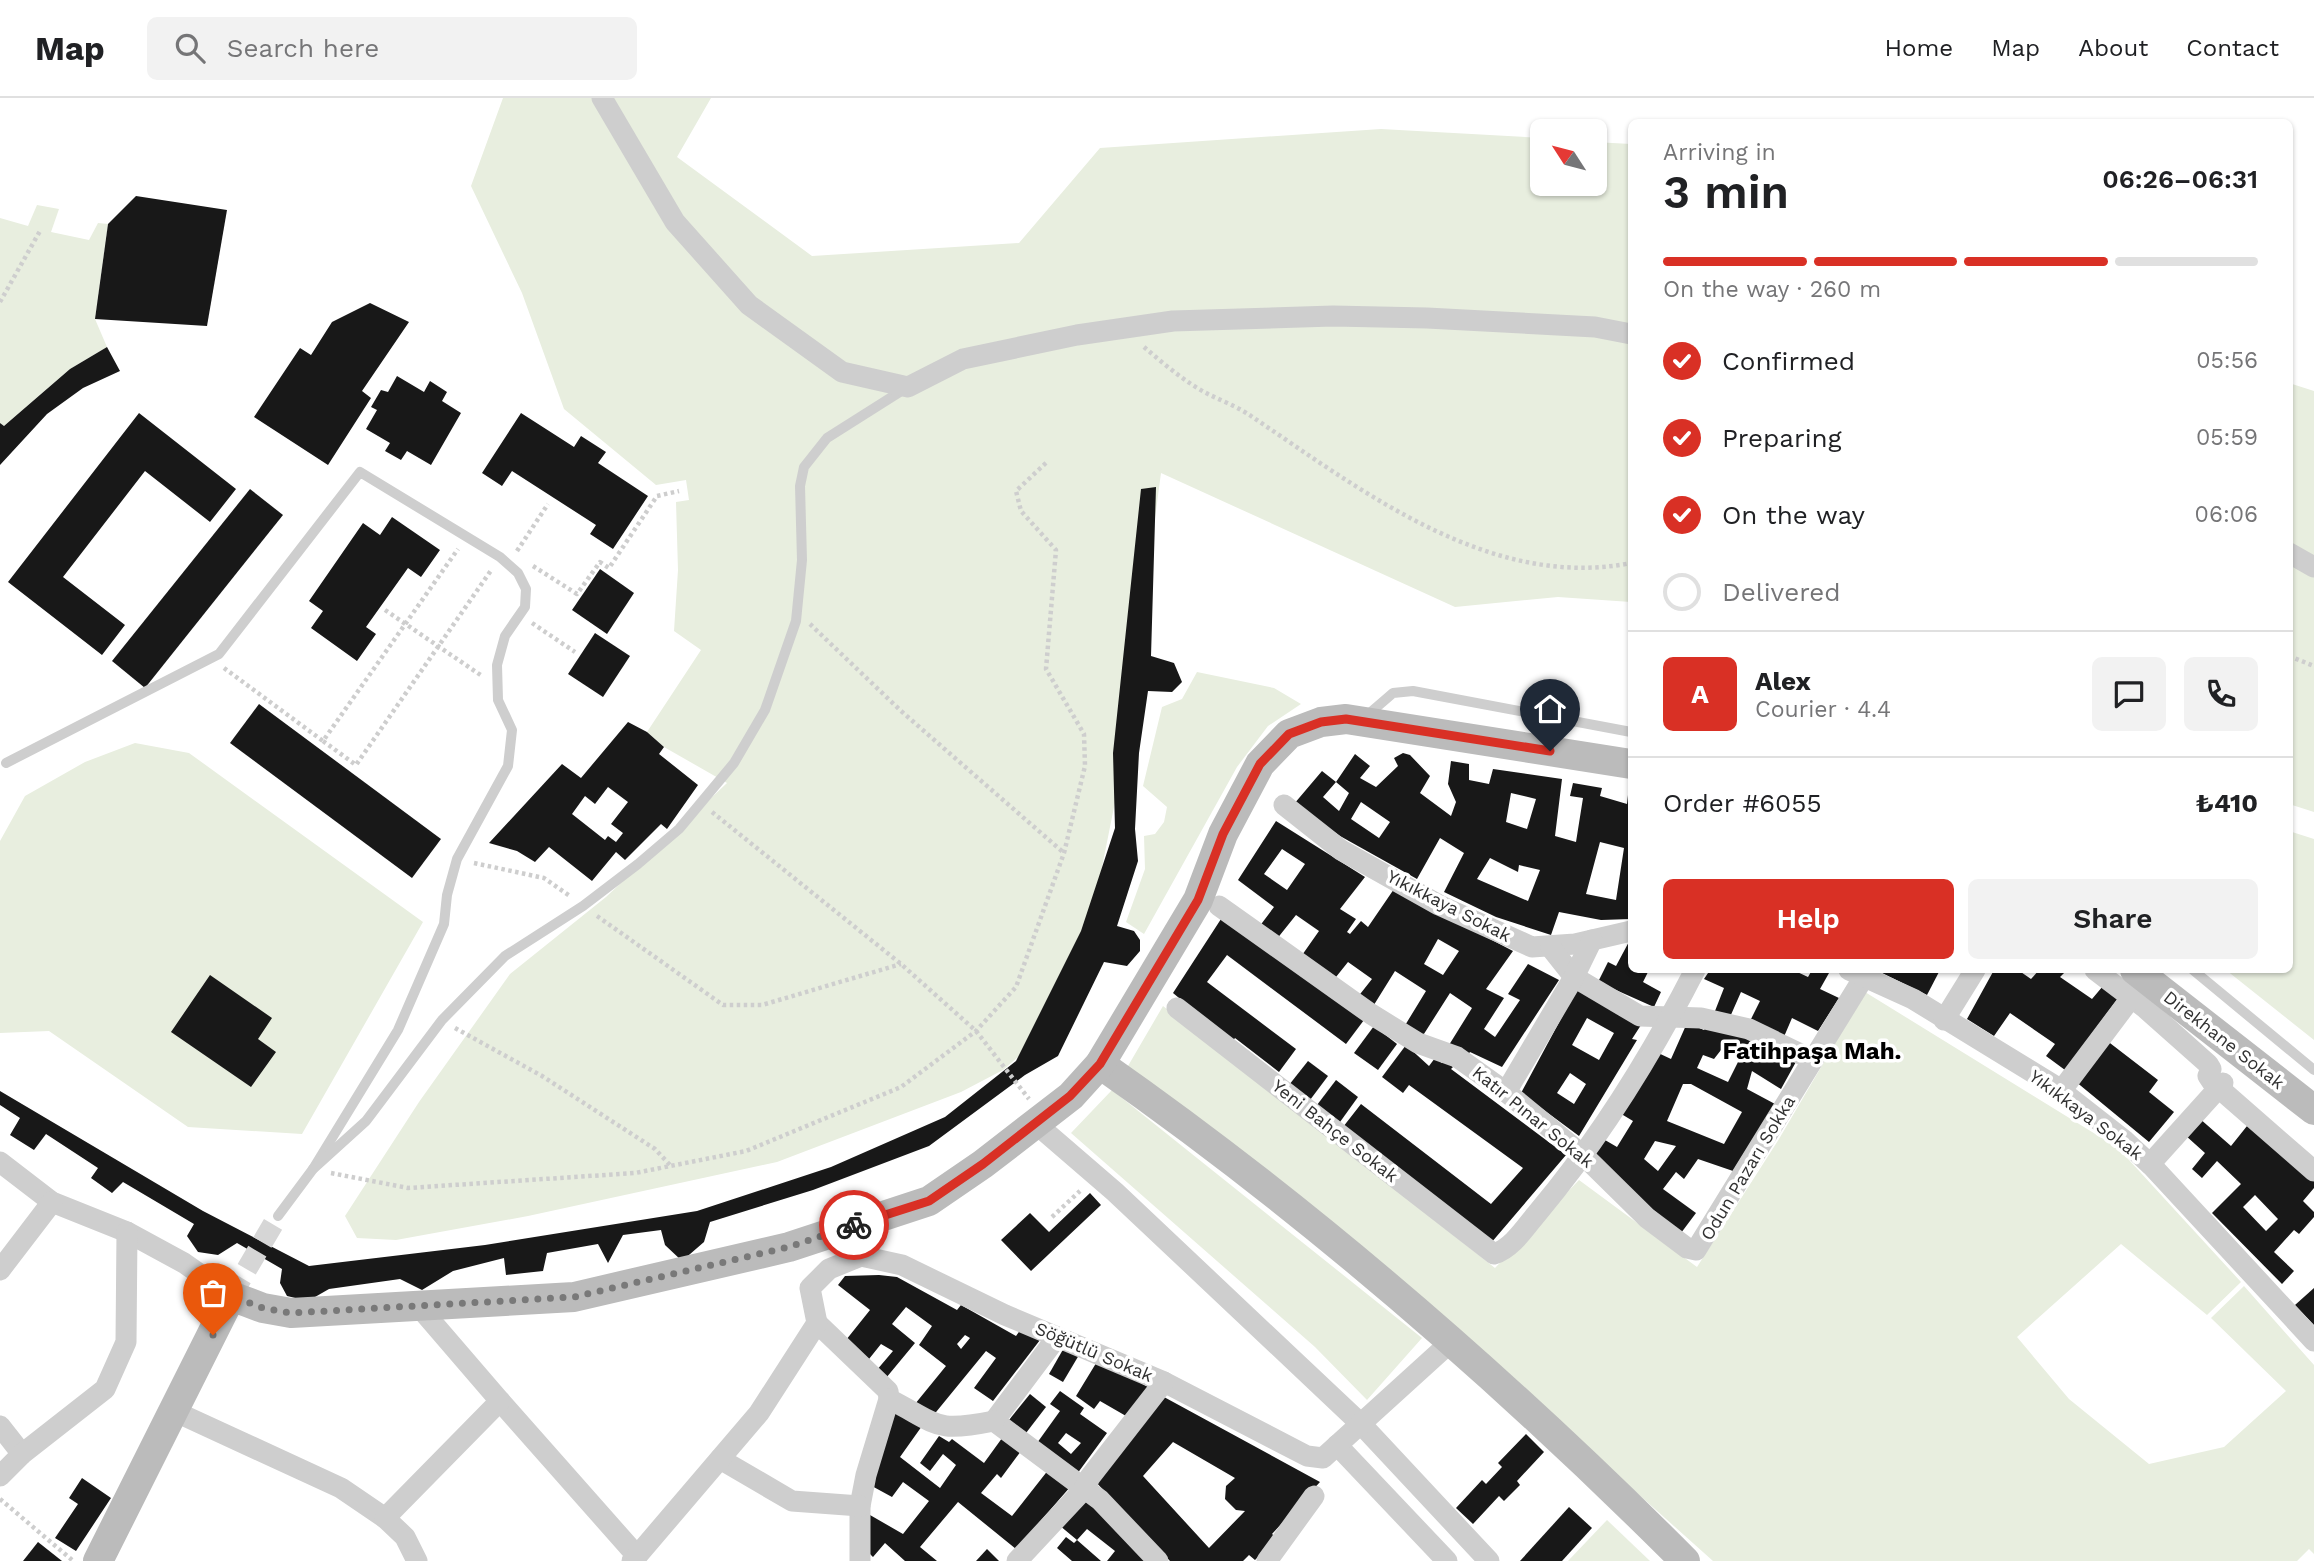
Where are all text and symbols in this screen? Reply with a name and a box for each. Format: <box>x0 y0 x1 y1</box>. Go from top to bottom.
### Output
search box <box>147 17 637 80</box>
text: Map <box>35 29 105 68</box>
icon: search <box>171 29 209 67</box>
text: Search here <box>227 33 379 63</box>
text: Home <box>1885 34 1953 62</box>
text: Map <box>1991 34 2040 62</box>
text: About <box>2078 34 2148 62</box>
text: Contact <box>2186 34 2279 62</box>
north arrow <box>1530 119 1606 196</box>
map controls <box>1530 119 1607 196</box>
text: Arriving in <box>1663 139 1776 166</box>
text: 06:26–06:31 <box>2102 164 2258 194</box>
text: 3 min <box>1663 165 1789 219</box>
text: On the way · 260 m <box>1663 276 1881 303</box>
icon: check <box>1663 342 1701 380</box>
text: Confirmed <box>1722 346 1855 376</box>
text: 05:56 <box>2196 347 2258 374</box>
icon: check <box>1663 419 1701 457</box>
text: Preparing <box>1722 423 1842 453</box>
text: 05:59 <box>2196 424 2258 451</box>
icon: check <box>1663 496 1701 534</box>
text: On the way <box>1722 500 1865 530</box>
text: 06:06 <box>2195 501 2258 528</box>
text: Delivered <box>1722 577 1841 607</box>
button: chat <box>2092 657 2166 731</box>
button: phone <box>2184 657 2258 731</box>
text: Alex <box>1755 666 1811 696</box>
pin <box>1520 679 1580 751</box>
text: A <box>1691 679 1709 709</box>
icon: home <box>1531 690 1569 728</box>
text: Courier · 4.4 <box>1755 696 1891 723</box>
text: Order #6055 <box>1663 788 1822 818</box>
text: ₺410 <box>2195 788 2258 818</box>
street label: Yıkıkkaya Sokak <box>1384 865 1515 946</box>
button: Help <box>1663 879 1954 959</box>
button: Share <box>1968 879 2258 959</box>
street label: Direkhane Sokak <box>2160 986 2289 1093</box>
district label: Fatihpaşa Mah. <box>1722 1037 1902 1065</box>
street label: Katır Pınar Sokak <box>1469 1061 1598 1172</box>
street label: Yıkıkkaya Sokak <box>2025 1065 2147 1164</box>
street label: Yeni Bahçe Sokak <box>1268 1075 1402 1186</box>
street label: Odun Pazarı Sokka <box>1696 1092 1799 1244</box>
courier <box>819 1190 889 1260</box>
icon: bike <box>835 1206 873 1244</box>
pin <box>183 1263 243 1335</box>
icon: bag <box>194 1274 232 1312</box>
street label: Söğütlü Sokak <box>1032 1317 1156 1386</box>

